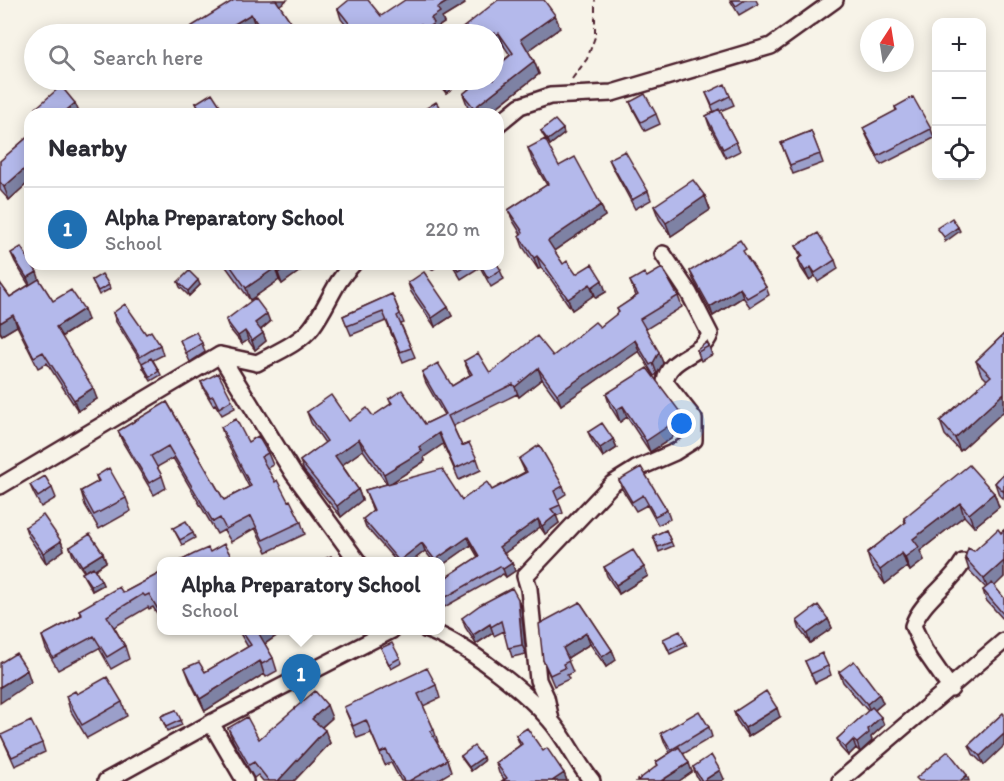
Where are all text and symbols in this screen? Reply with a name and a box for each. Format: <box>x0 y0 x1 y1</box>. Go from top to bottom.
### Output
north arrow <box>860 18 914 72</box>
map controls <box>932 18 986 180</box>
button: + <box>932 18 986 72</box>
search box <box>24 24 504 90</box>
icon: search <box>45 41 78 74</box>
text: Search here <box>93 44 203 71</box>
button: − <box>932 72 986 126</box>
button: locate <box>932 126 986 180</box>
text: Nearby <box>48 131 127 163</box>
text: Alpha Preparatory School <box>105 204 344 231</box>
text: 1 <box>63 217 72 241</box>
text: 220 m <box>425 217 480 241</box>
text: School <box>105 231 162 255</box>
your location <box>667 409 696 438</box>
popup <box>157 557 445 635</box>
text: Alpha Preparatory School <box>181 571 421 598</box>
text: School <box>181 598 238 622</box>
pin: 1 <box>282 654 320 704</box>

